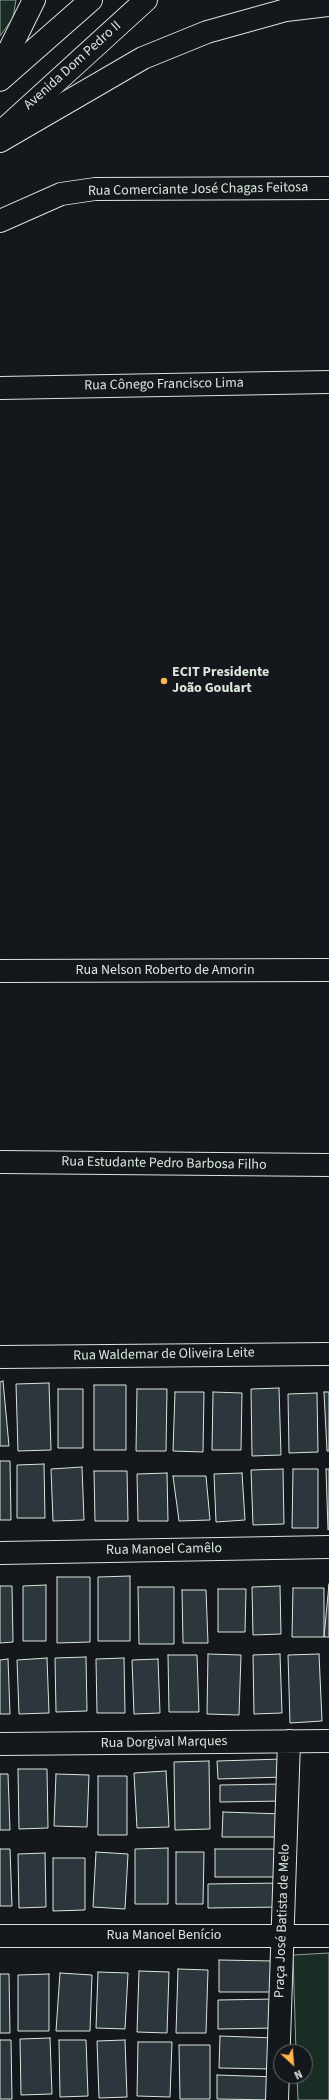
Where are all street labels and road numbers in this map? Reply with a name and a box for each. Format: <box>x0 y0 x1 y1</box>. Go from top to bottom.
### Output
street label: Avenida Dom Pedro II <box>21 18 125 114</box>
street label: Rua Comerciante José Chagas Feitosa <box>88 180 308 200</box>
street label: Rua Cônego Francisco Lima <box>84 375 244 395</box>
street label: Rua Nelson Roberto de Amorin <box>75 963 255 979</box>
street label: Rua Estudante Pedro Barbosa Filho <box>61 1154 267 1174</box>
street label: Rua Waldemar de Oliveira Leite <box>73 1345 255 1365</box>
street label: Rua Manoel Camêlo <box>106 1541 222 1559</box>
street label: Rua Dorgival Marques <box>101 1733 227 1753</box>
street label: Praça José Batista de Melo <box>272 1844 294 1998</box>
street label: Rua Manoel Benício <box>107 1928 221 1944</box>

